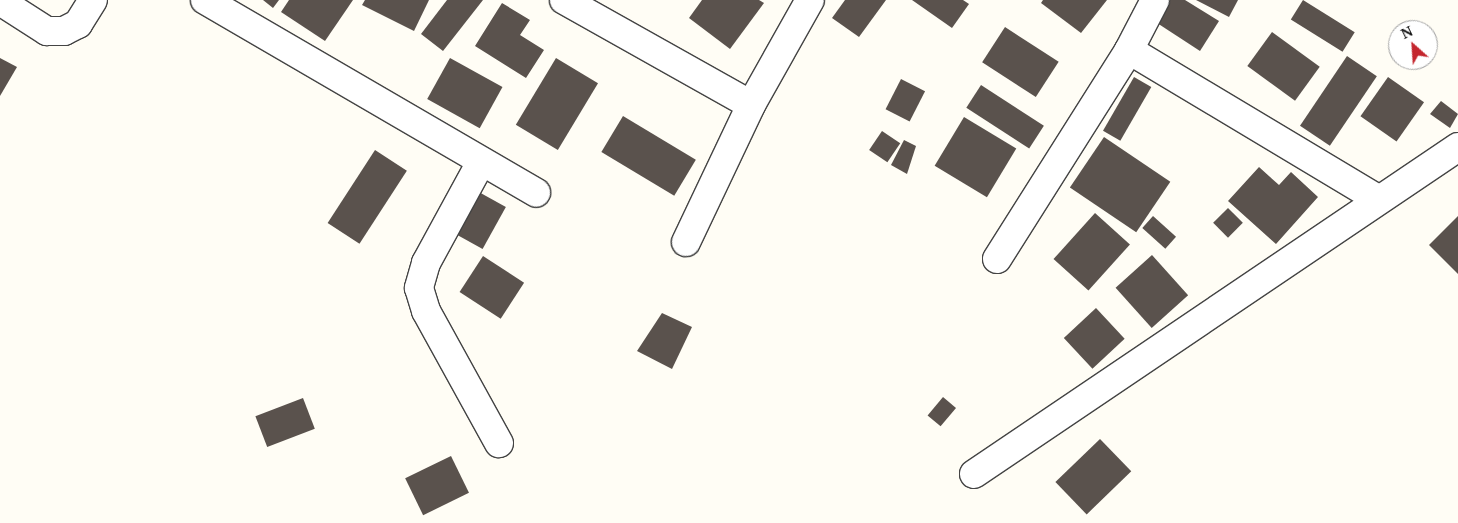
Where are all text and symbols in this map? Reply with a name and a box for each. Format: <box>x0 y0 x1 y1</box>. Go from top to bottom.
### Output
north arrow <box>1388 20 1438 70</box>
text: N <box>1398 21 1416 43</box>

